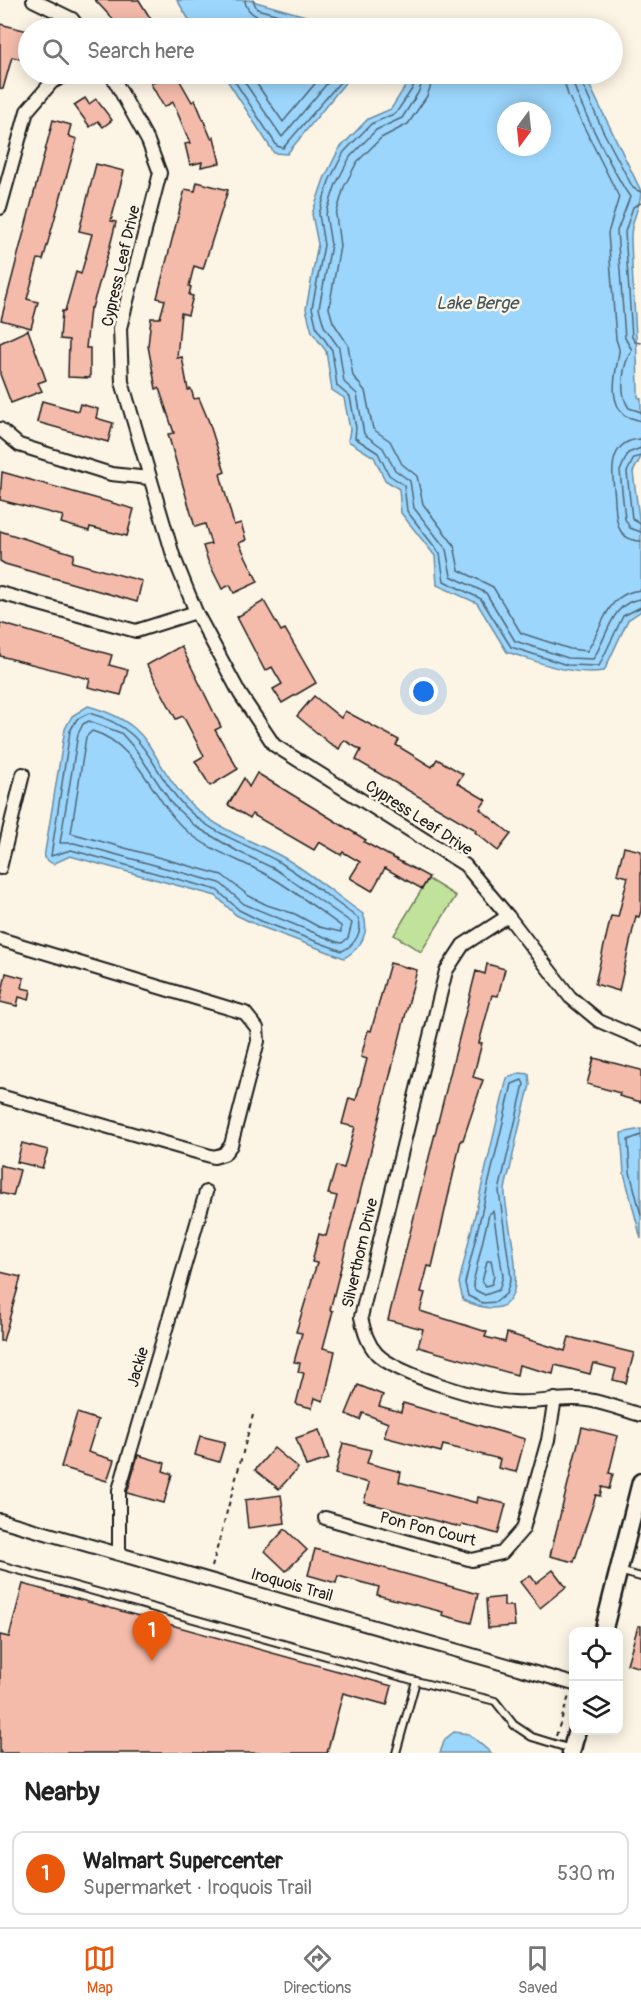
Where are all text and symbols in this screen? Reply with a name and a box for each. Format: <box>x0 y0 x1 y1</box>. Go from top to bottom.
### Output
search box <box>18 18 623 84</box>
icon: search <box>39 35 72 68</box>
text: Search here <box>87 37 194 65</box>
north arrow <box>497 102 551 156</box>
street label: Cypress Leaf Drive <box>97 203 145 329</box>
water label: Lake Berge <box>436 292 520 315</box>
your location <box>409 677 438 706</box>
street label: Cypress Leaf Drive <box>362 776 476 860</box>
street label: Silverthorn Drive <box>338 1196 382 1310</box>
street label: Jackie <box>123 1345 153 1389</box>
street label: Pon Pon Court <box>378 1507 479 1551</box>
street label: Iroquois Trail <box>249 1564 335 1606</box>
pin: 1 <box>132 1612 172 1661</box>
map controls <box>569 1627 623 1735</box>
button: locate <box>569 1627 623 1681</box>
button: layers <box>569 1681 623 1735</box>
text: Nearby <box>24 1776 100 1808</box>
text: Walmart Supercenter <box>83 1847 283 1875</box>
text: 1 <box>42 1861 49 1886</box>
text: 530 m <box>557 1861 615 1886</box>
text: Supermarket · Iroquois Trail <box>83 1875 312 1900</box>
tab: Map <box>83 1942 116 1998</box>
tab: Directions <box>283 1942 351 1998</box>
tab: Saved <box>518 1942 558 1998</box>

